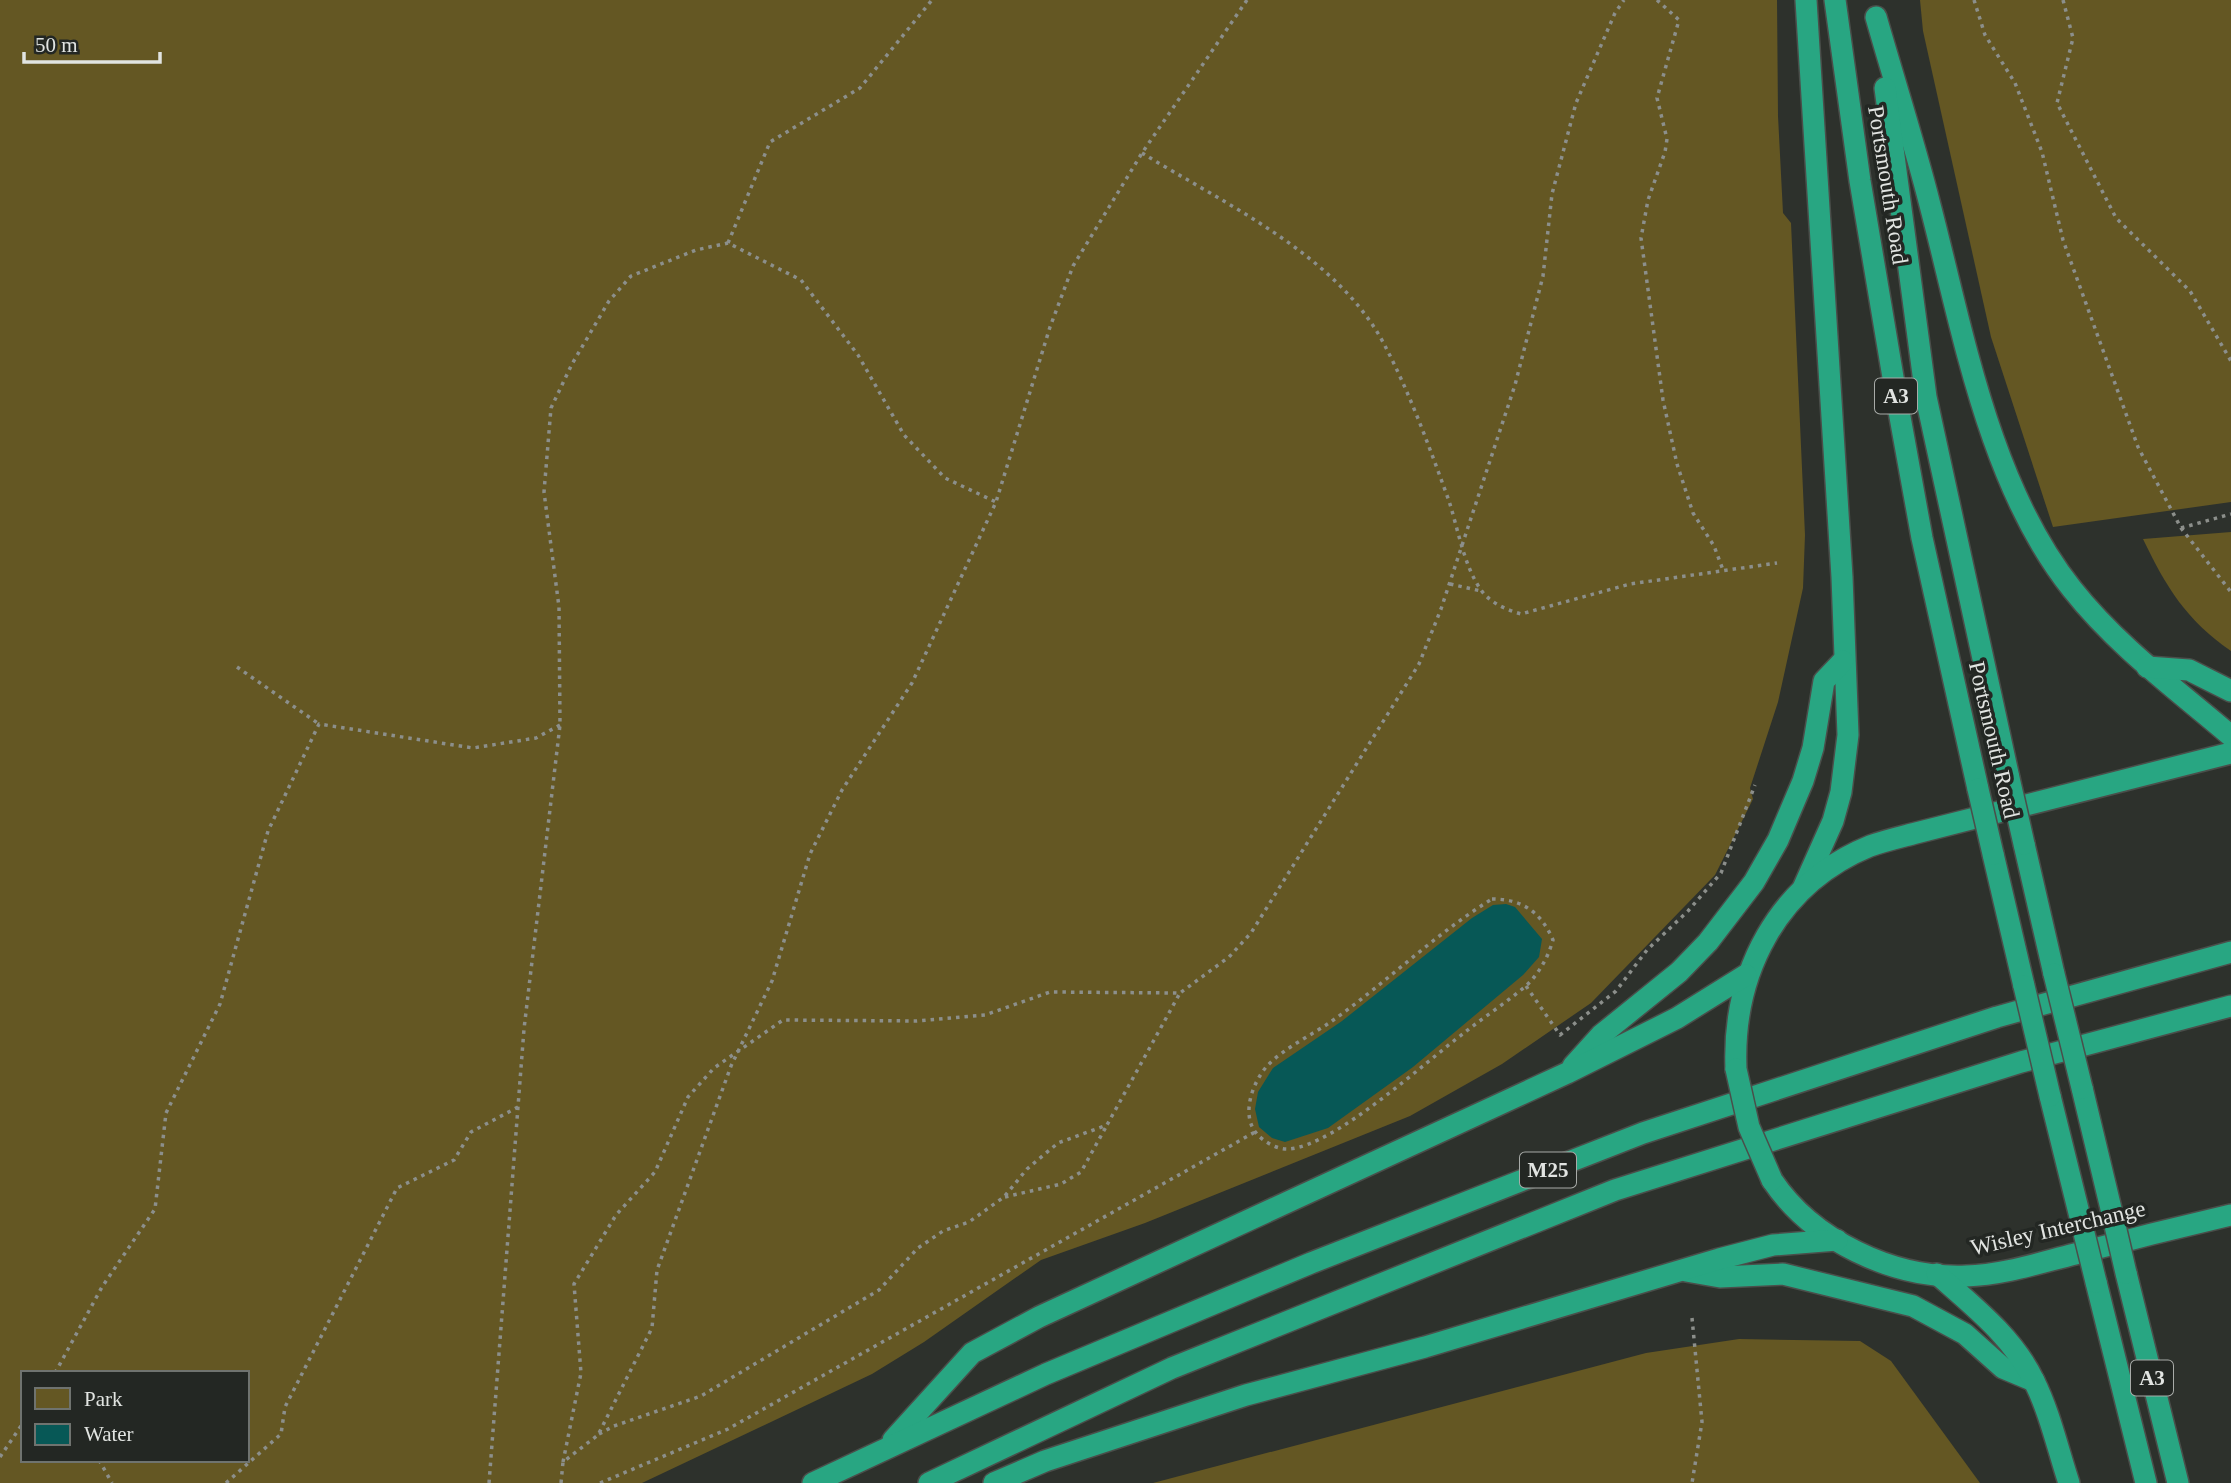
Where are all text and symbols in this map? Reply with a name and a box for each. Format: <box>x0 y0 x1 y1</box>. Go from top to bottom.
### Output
scale bar <box>24 21 161 65</box>
text: 50 m <box>35 33 78 57</box>
street label: Portsmouth Road <box>1863 104 1913 267</box>
road number: A3 <box>1875 378 1917 414</box>
street label: Portsmouth Road <box>1964 659 2024 821</box>
road number: M25 <box>1520 1152 1576 1188</box>
street label: Wisley Interchange <box>1968 1196 2148 1260</box>
road number: A3 <box>2131 1360 2173 1396</box>
legend <box>21 1371 248 1462</box>
text: Park <box>84 1387 123 1411</box>
text: Water <box>84 1422 134 1446</box>

